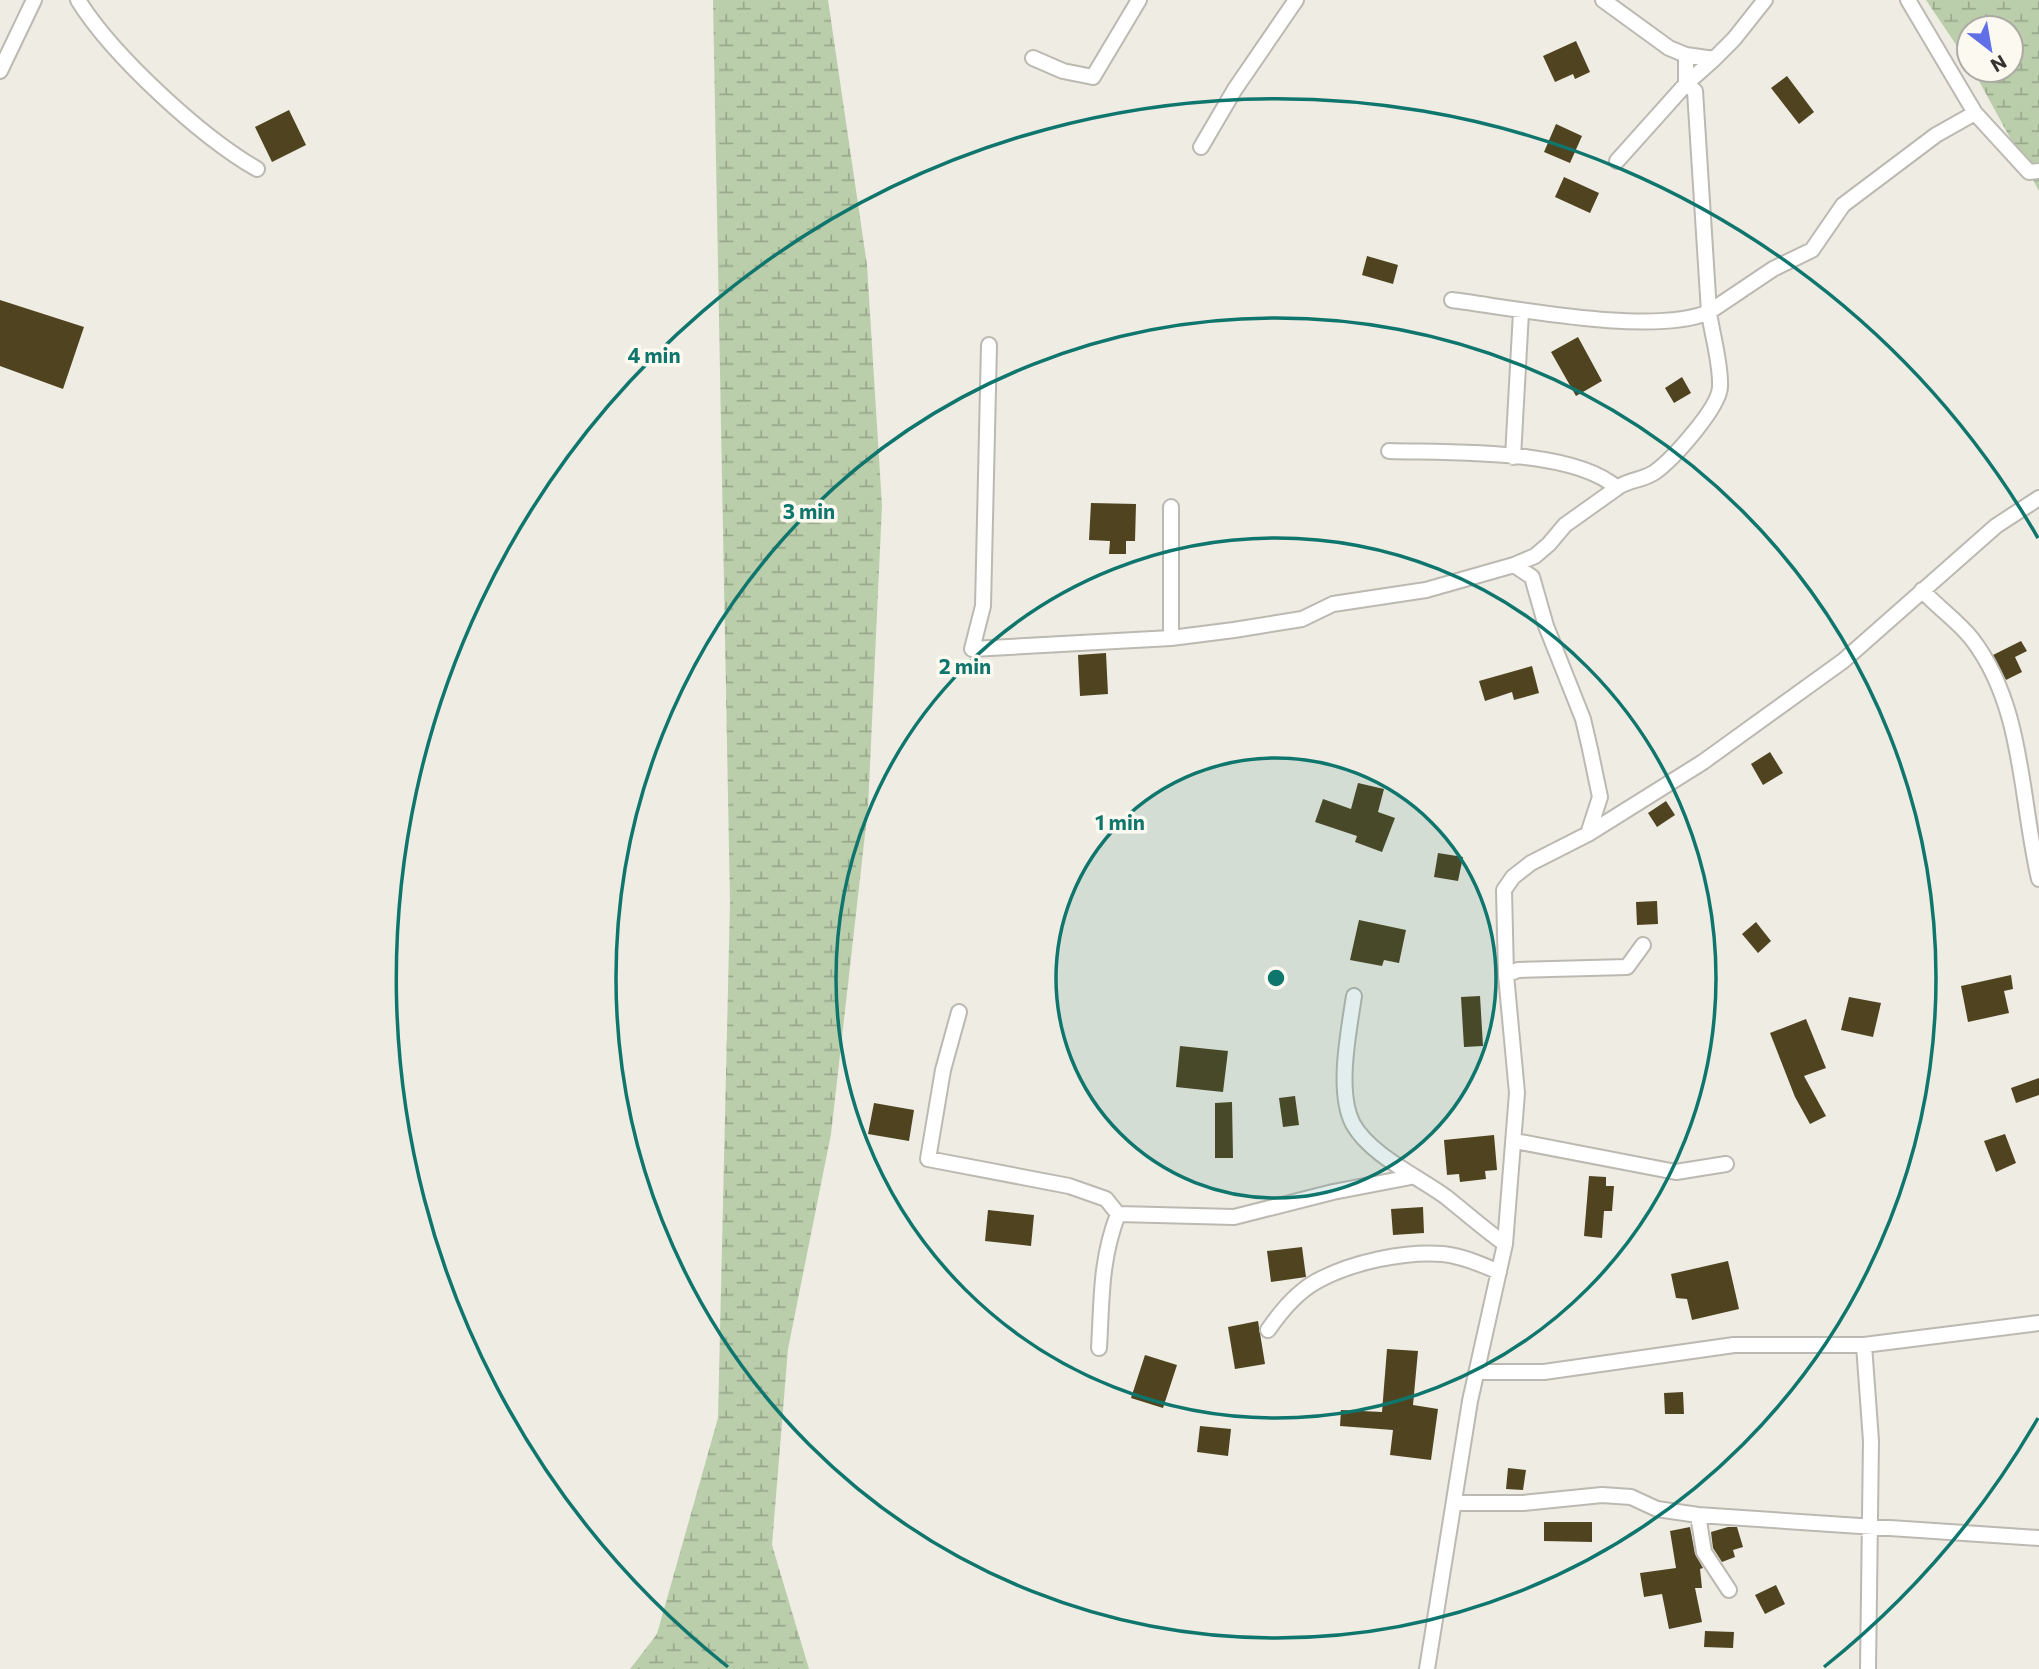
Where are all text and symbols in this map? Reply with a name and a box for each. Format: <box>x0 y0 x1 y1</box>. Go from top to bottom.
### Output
north arrow <box>1955 14 2025 84</box>
text: N <box>1987 50 2011 78</box>
text: 4 min <box>627 342 681 367</box>
text: 3 min <box>783 498 835 523</box>
text: 2 min <box>939 653 991 678</box>
text: 1 min <box>1095 809 1145 834</box>
centre of rings <box>1264 966 1288 990</box>

